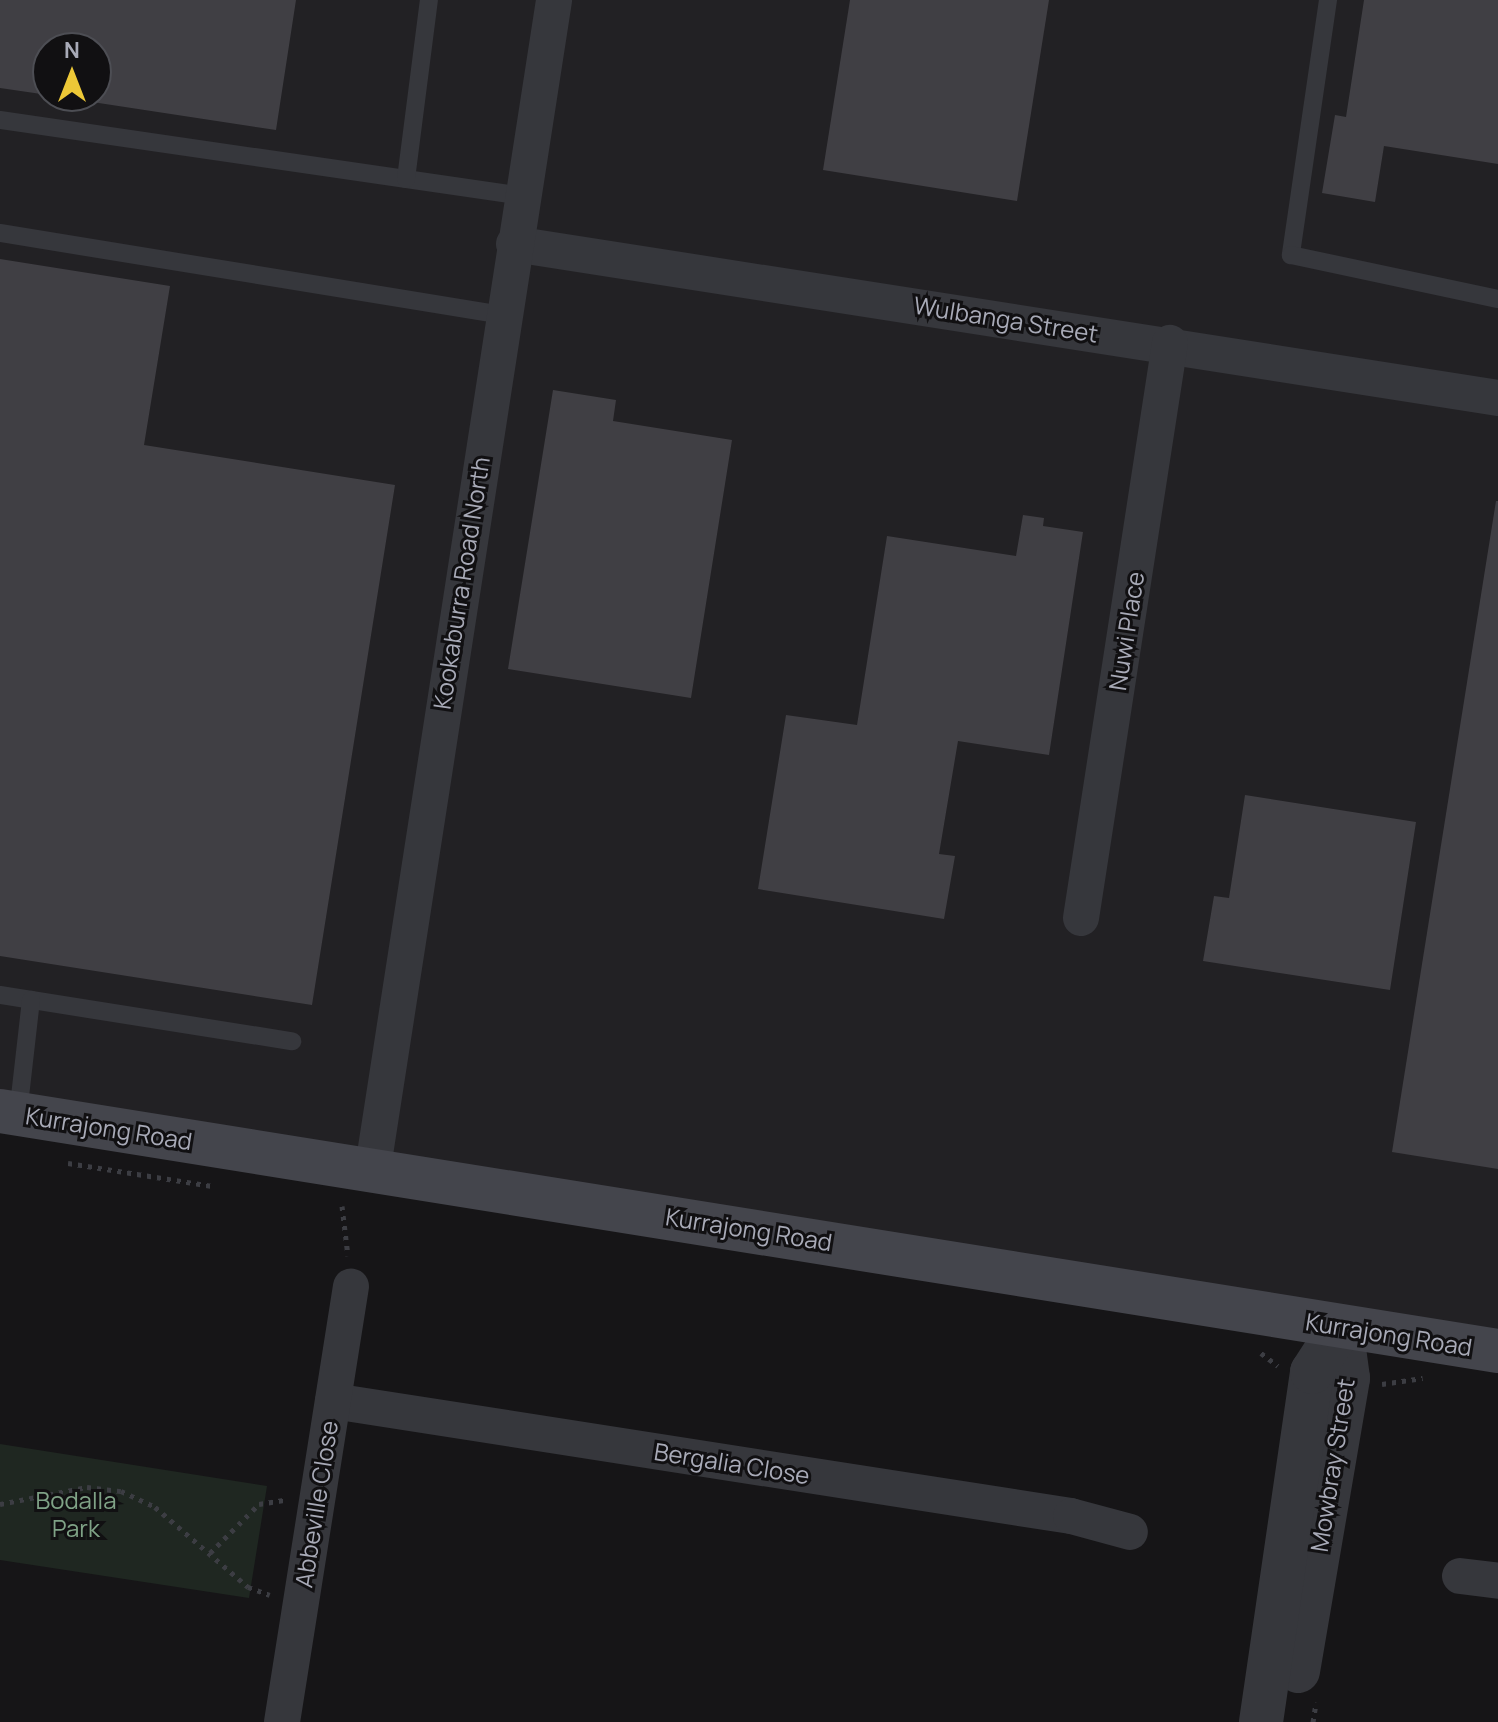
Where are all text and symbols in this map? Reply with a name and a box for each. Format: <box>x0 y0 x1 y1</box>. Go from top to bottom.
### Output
north arrow <box>32 32 112 112</box>
text: N <box>64 35 80 65</box>
street label: Wulbanga Street <box>912 290 1100 348</box>
street label: Kookaburra Road North <box>427 455 495 711</box>
street label: Nuwi Place <box>1102 570 1150 692</box>
street label: Kurrajong Road <box>24 1101 194 1155</box>
street label: Kurrajong Road <box>664 1202 834 1256</box>
street label: Kurrajong Road <box>1304 1307 1474 1361</box>
street label: Mowbray Street <box>1304 1376 1360 1554</box>
street label: Abbeville Close <box>289 1419 343 1589</box>
street label: Bergalia Close <box>652 1436 812 1490</box>
park label: Bodalla Park <box>36 1486 116 1542</box>

